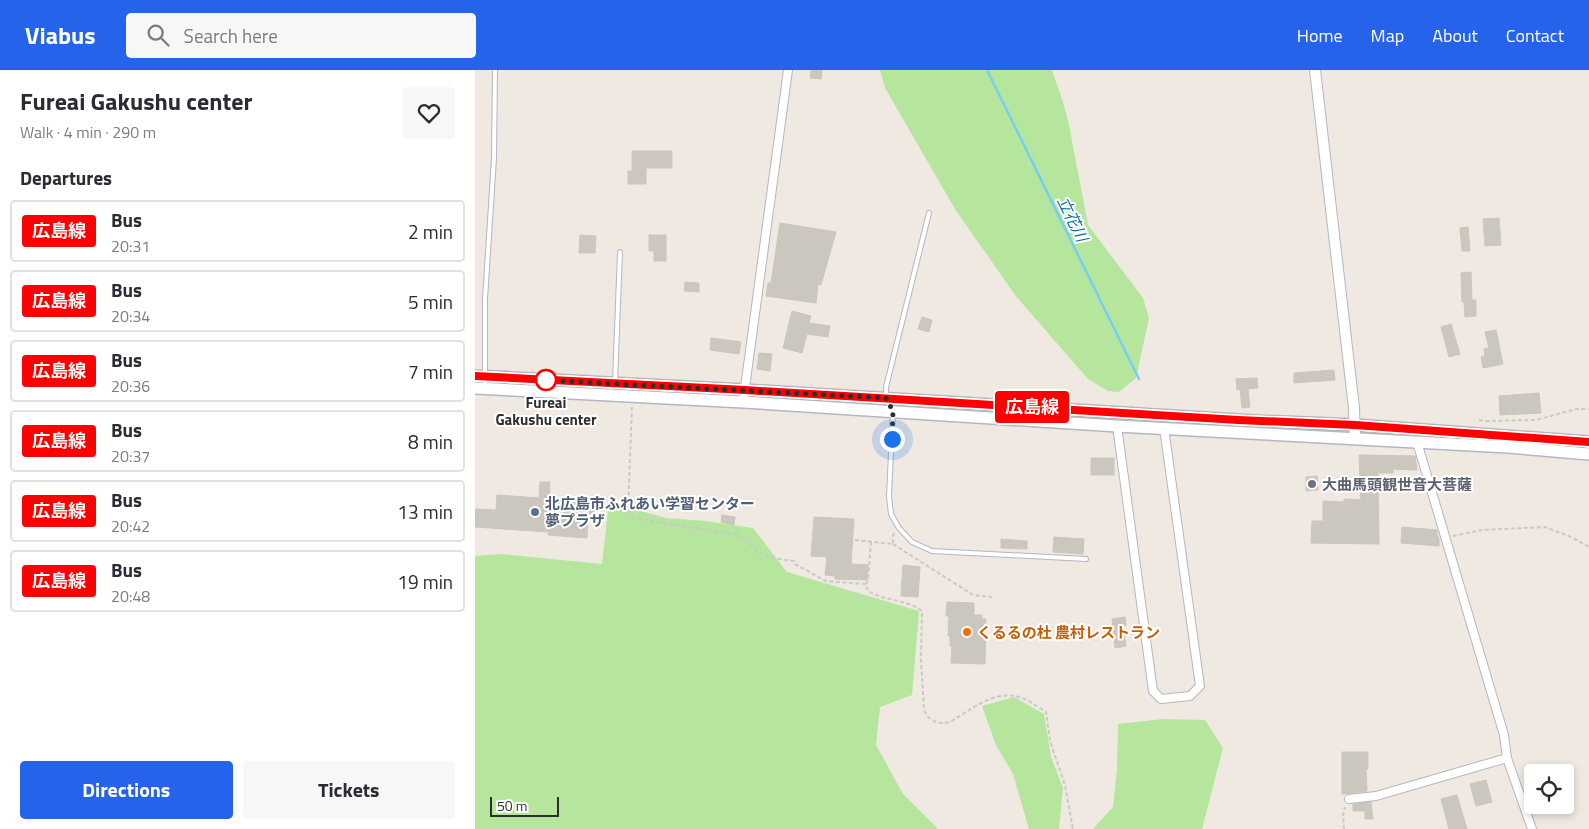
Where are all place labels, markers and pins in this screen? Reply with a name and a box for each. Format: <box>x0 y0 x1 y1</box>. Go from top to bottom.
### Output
marker: Fureai Gakushu center <box>535 369 557 391</box>
place label: Fureai Gakushu center <box>495 391 597 431</box>
place label: 大曲馬頭観世音大菩薩 <box>1322 473 1472 496</box>
marker: 大曲馬頭観世音大菩薩 <box>1306 478 1318 490</box>
place label: 北広島市ふれあい学習センター 夢プラザ <box>545 492 755 532</box>
marker: 北広島市ふれあい学習センター 夢プラザ <box>529 506 541 518</box>
place label: くるるの杜 農村レストラン <box>977 621 1160 644</box>
marker: くるるの杜 農村レストラン <box>961 626 973 638</box>

